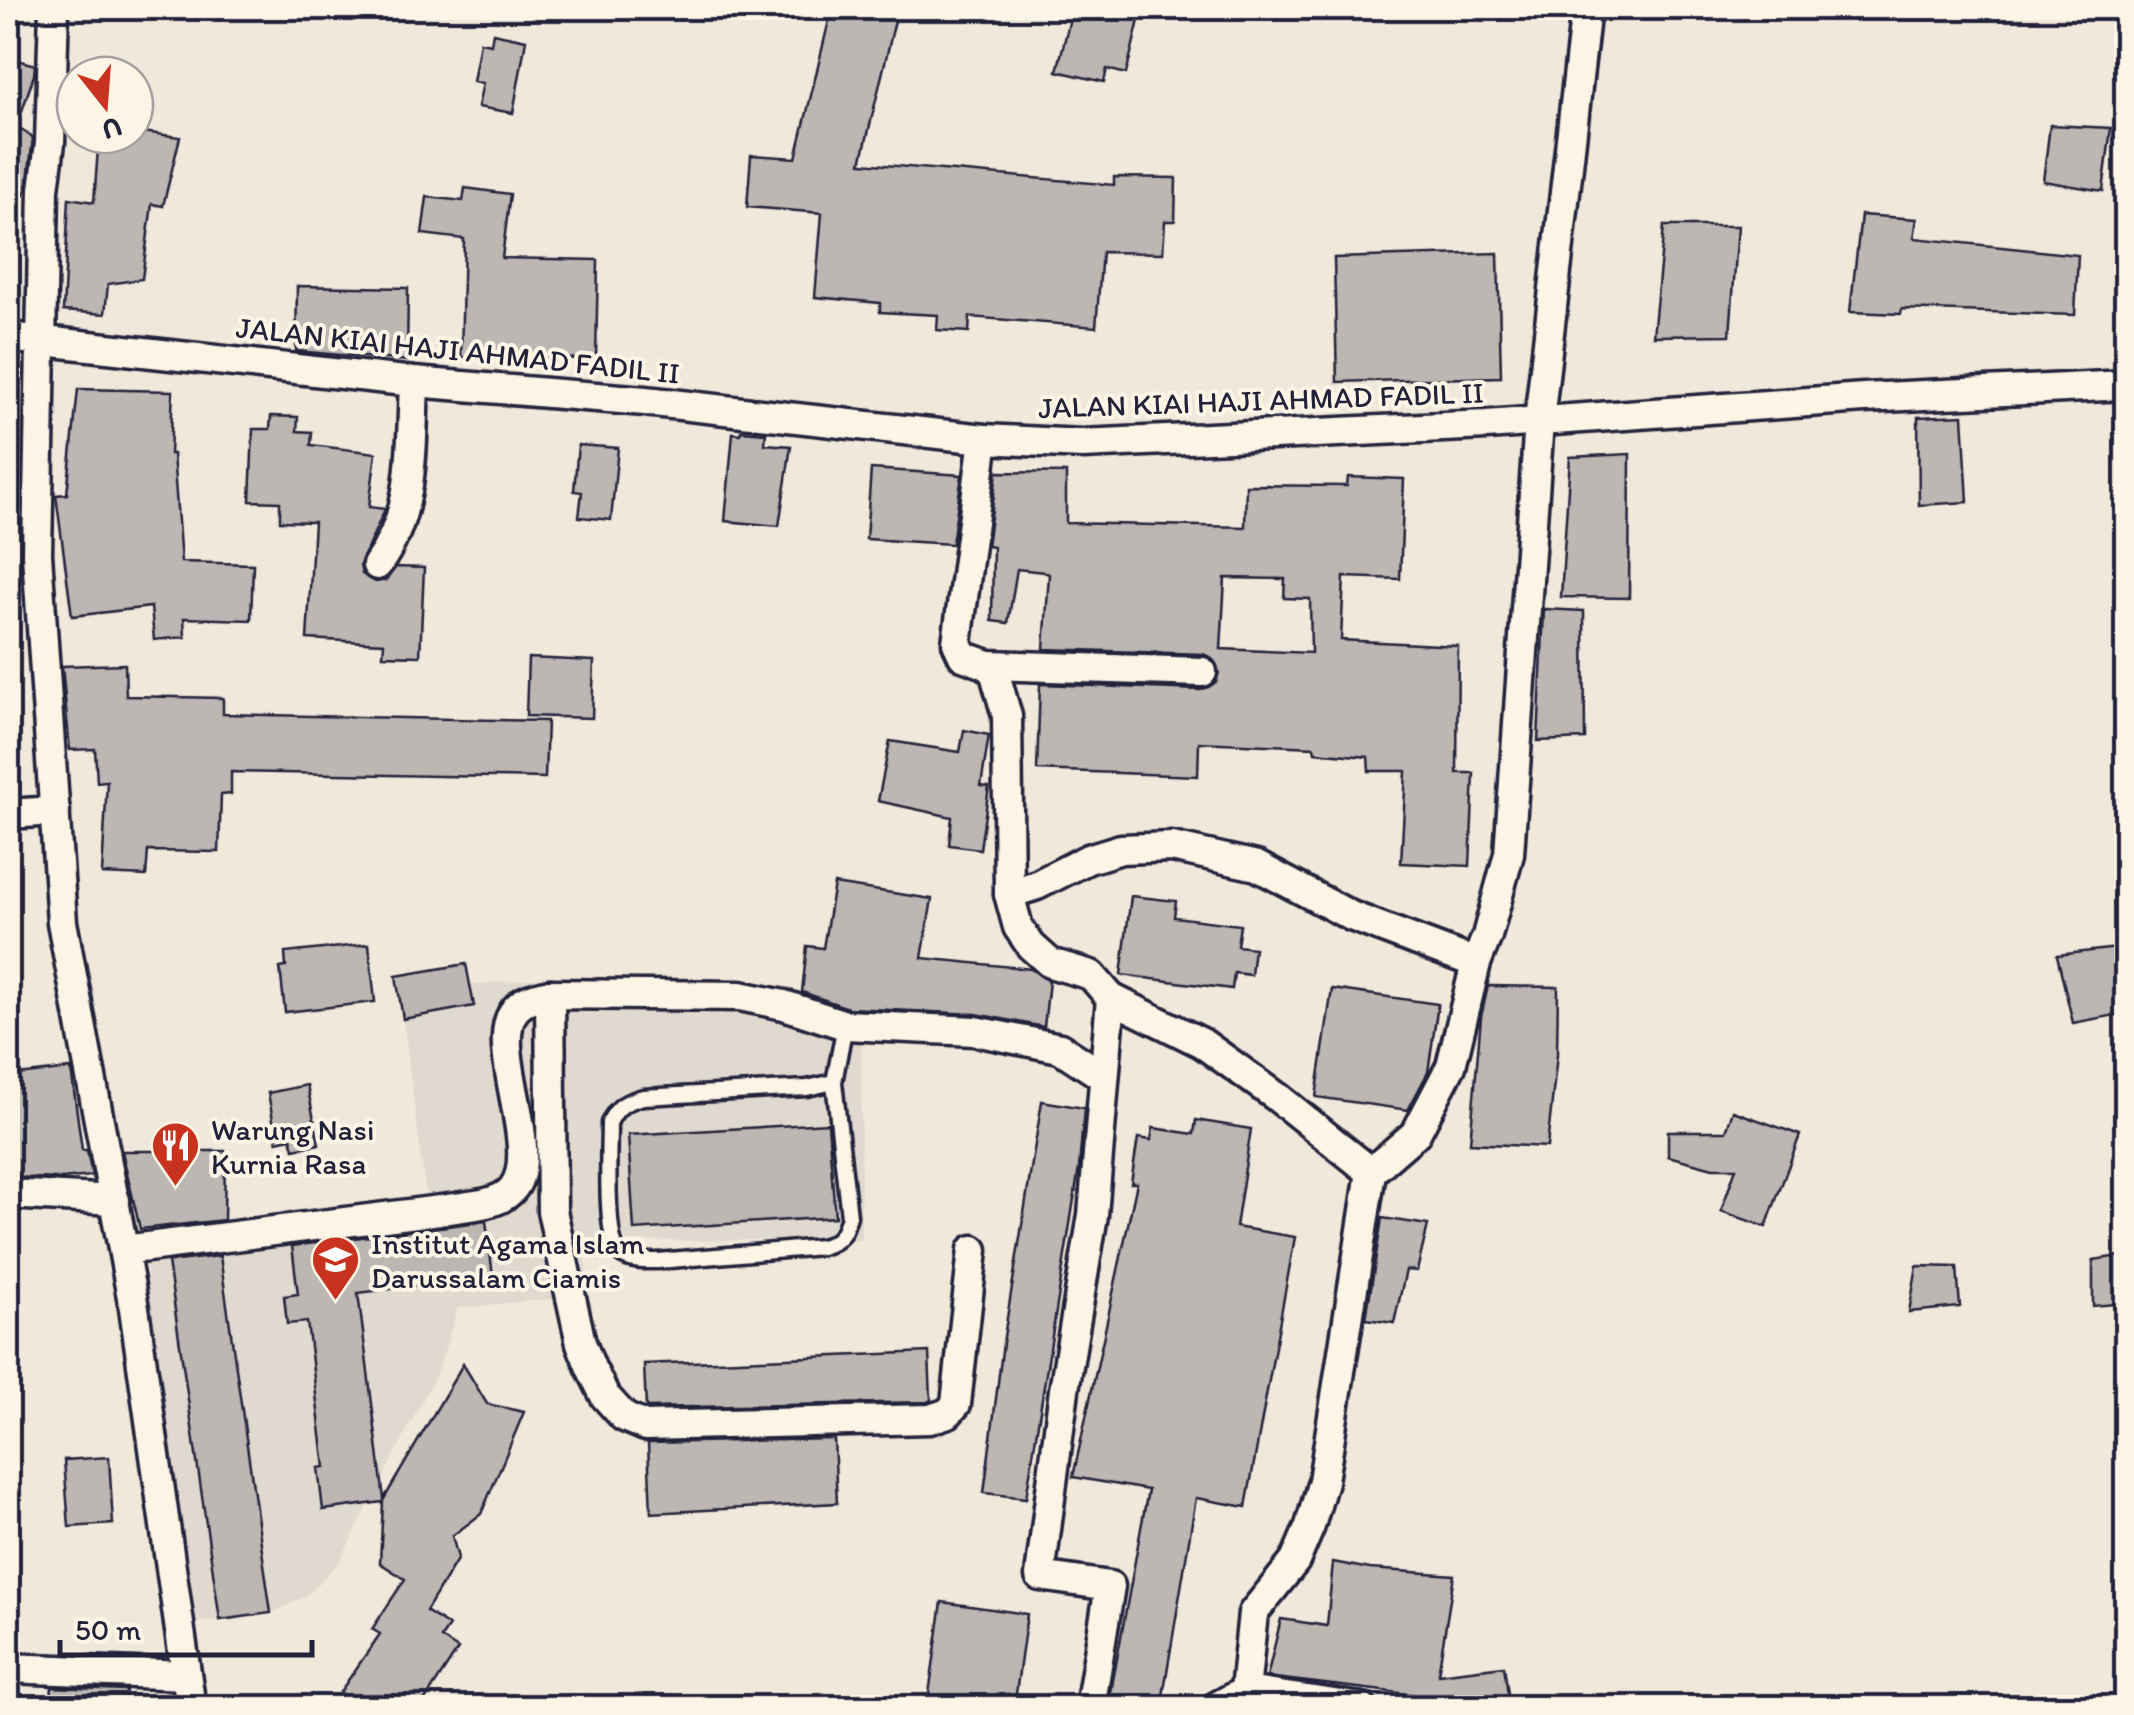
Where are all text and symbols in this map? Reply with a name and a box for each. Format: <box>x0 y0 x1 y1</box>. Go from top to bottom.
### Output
north arrow <box>55 55 155 155</box>
text: U <box>98 110 126 148</box>
street label: JALAN KIAI HAJI AHMAD FADIL II <box>234 308 682 392</box>
street label: JALAN KIAI HAJI AHMAD FADIL II <box>1037 374 1485 426</box>
place label: Warung Nasi Kurnia Rasa <box>211 1111 374 1182</box>
restaurant icon: Warung Nasi Kurnia Rasa <box>150 1120 202 1188</box>
place label: Institut Agama Islam Darussalam Ciamis <box>371 1225 644 1296</box>
school or university icon: Institut Agama Islam Darussalam Ciamis <box>310 1234 362 1302</box>
scale bar <box>60 1595 312 1657</box>
text: 50 m <box>75 1611 141 1648</box>

